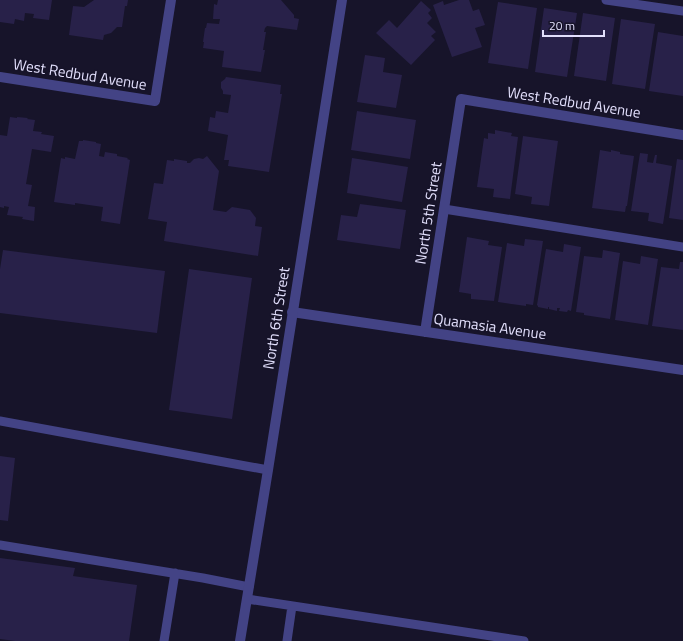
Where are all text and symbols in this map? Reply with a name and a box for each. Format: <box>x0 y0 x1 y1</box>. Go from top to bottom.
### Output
scale bar <box>543 12 604 38</box>
text: 20 m <box>549 16 575 35</box>
street label: West Redbud Avenue <box>12 52 148 96</box>
street label: West Redbud Avenue <box>506 80 642 124</box>
street label: North 5th Street <box>409 159 448 266</box>
street label: North 6th Street <box>257 264 296 371</box>
street label: Quamasia Avenue <box>432 307 548 345</box>

